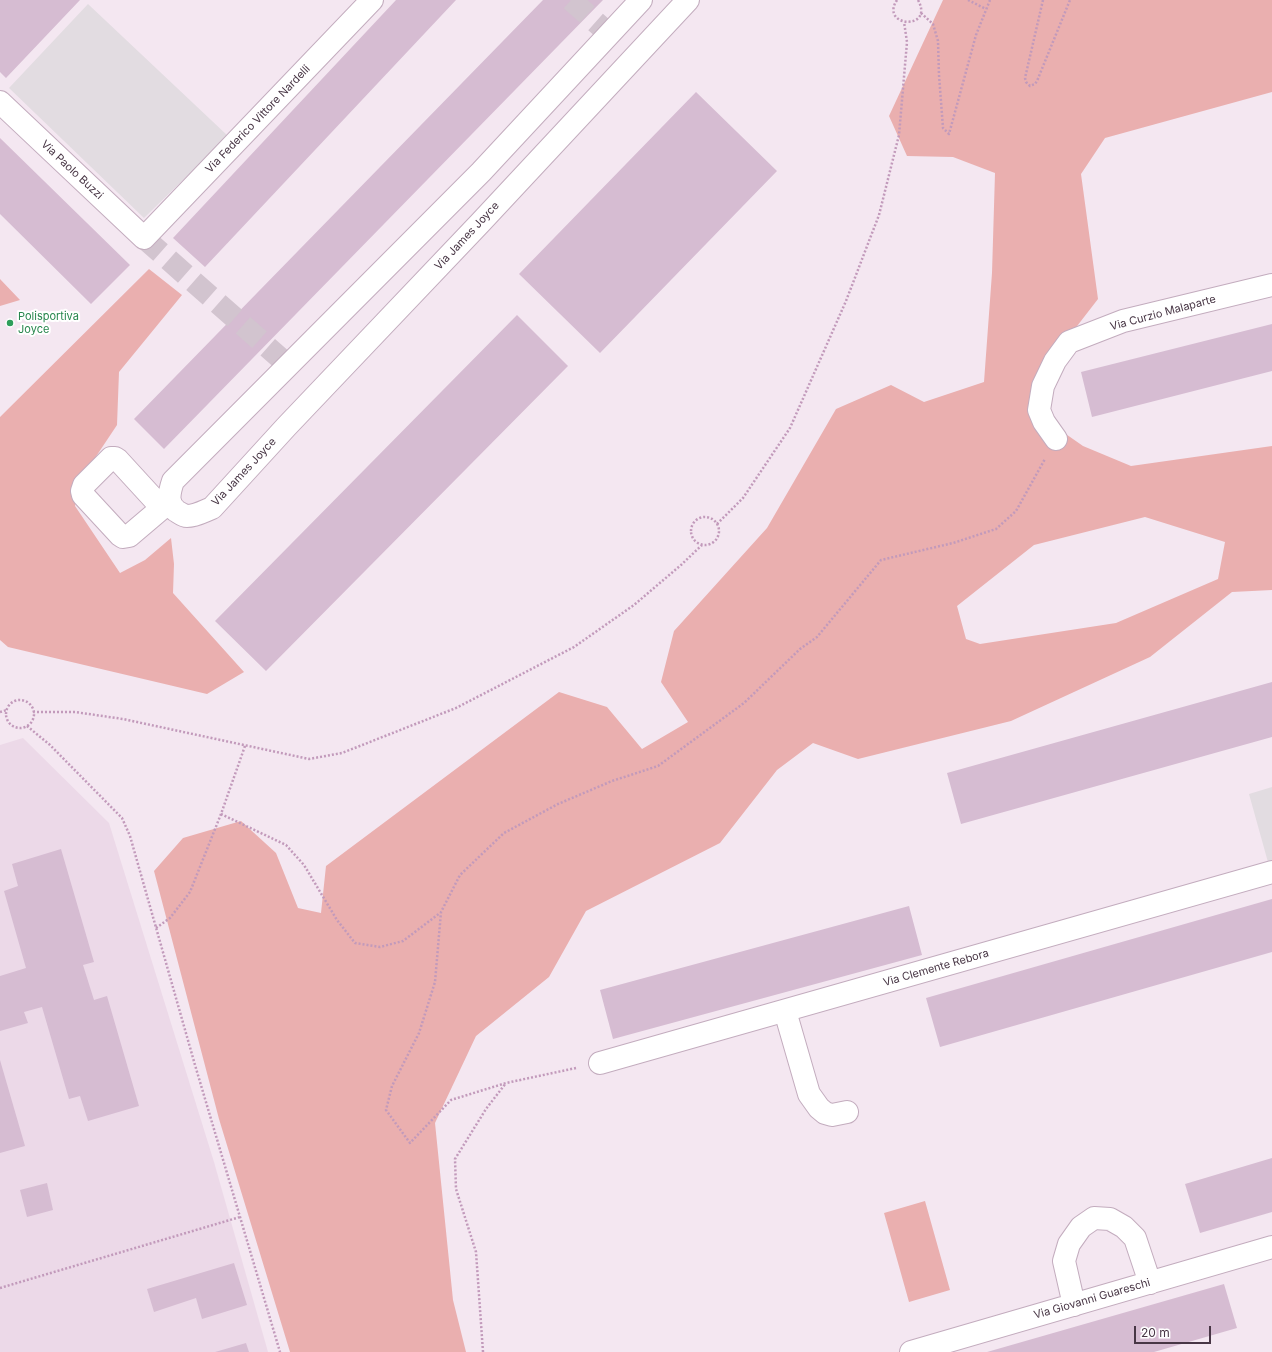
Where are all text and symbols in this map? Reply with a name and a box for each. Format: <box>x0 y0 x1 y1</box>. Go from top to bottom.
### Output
street label: Via Federico Vittore Nardelli <box>203 62 313 176</box>
street label: Via Paolo Buzzi <box>38 138 106 202</box>
street label: Via James Joyce <box>432 199 502 273</box>
street label: Via Curzio Malaparte <box>1109 293 1217 333</box>
place label: Polisportiva Joyce <box>18 310 79 336</box>
marker: Polisportiva Joyce <box>5 318 15 328</box>
street label: Via James Joyce <box>209 435 279 509</box>
street label: Via Clemente Rebora <box>882 947 990 989</box>
street label: Via Giovanni Guareschi <box>1032 1276 1152 1322</box>
scale bar <box>1136 1318 1213 1344</box>
text: 20 m <box>1141 1325 1170 1340</box>

